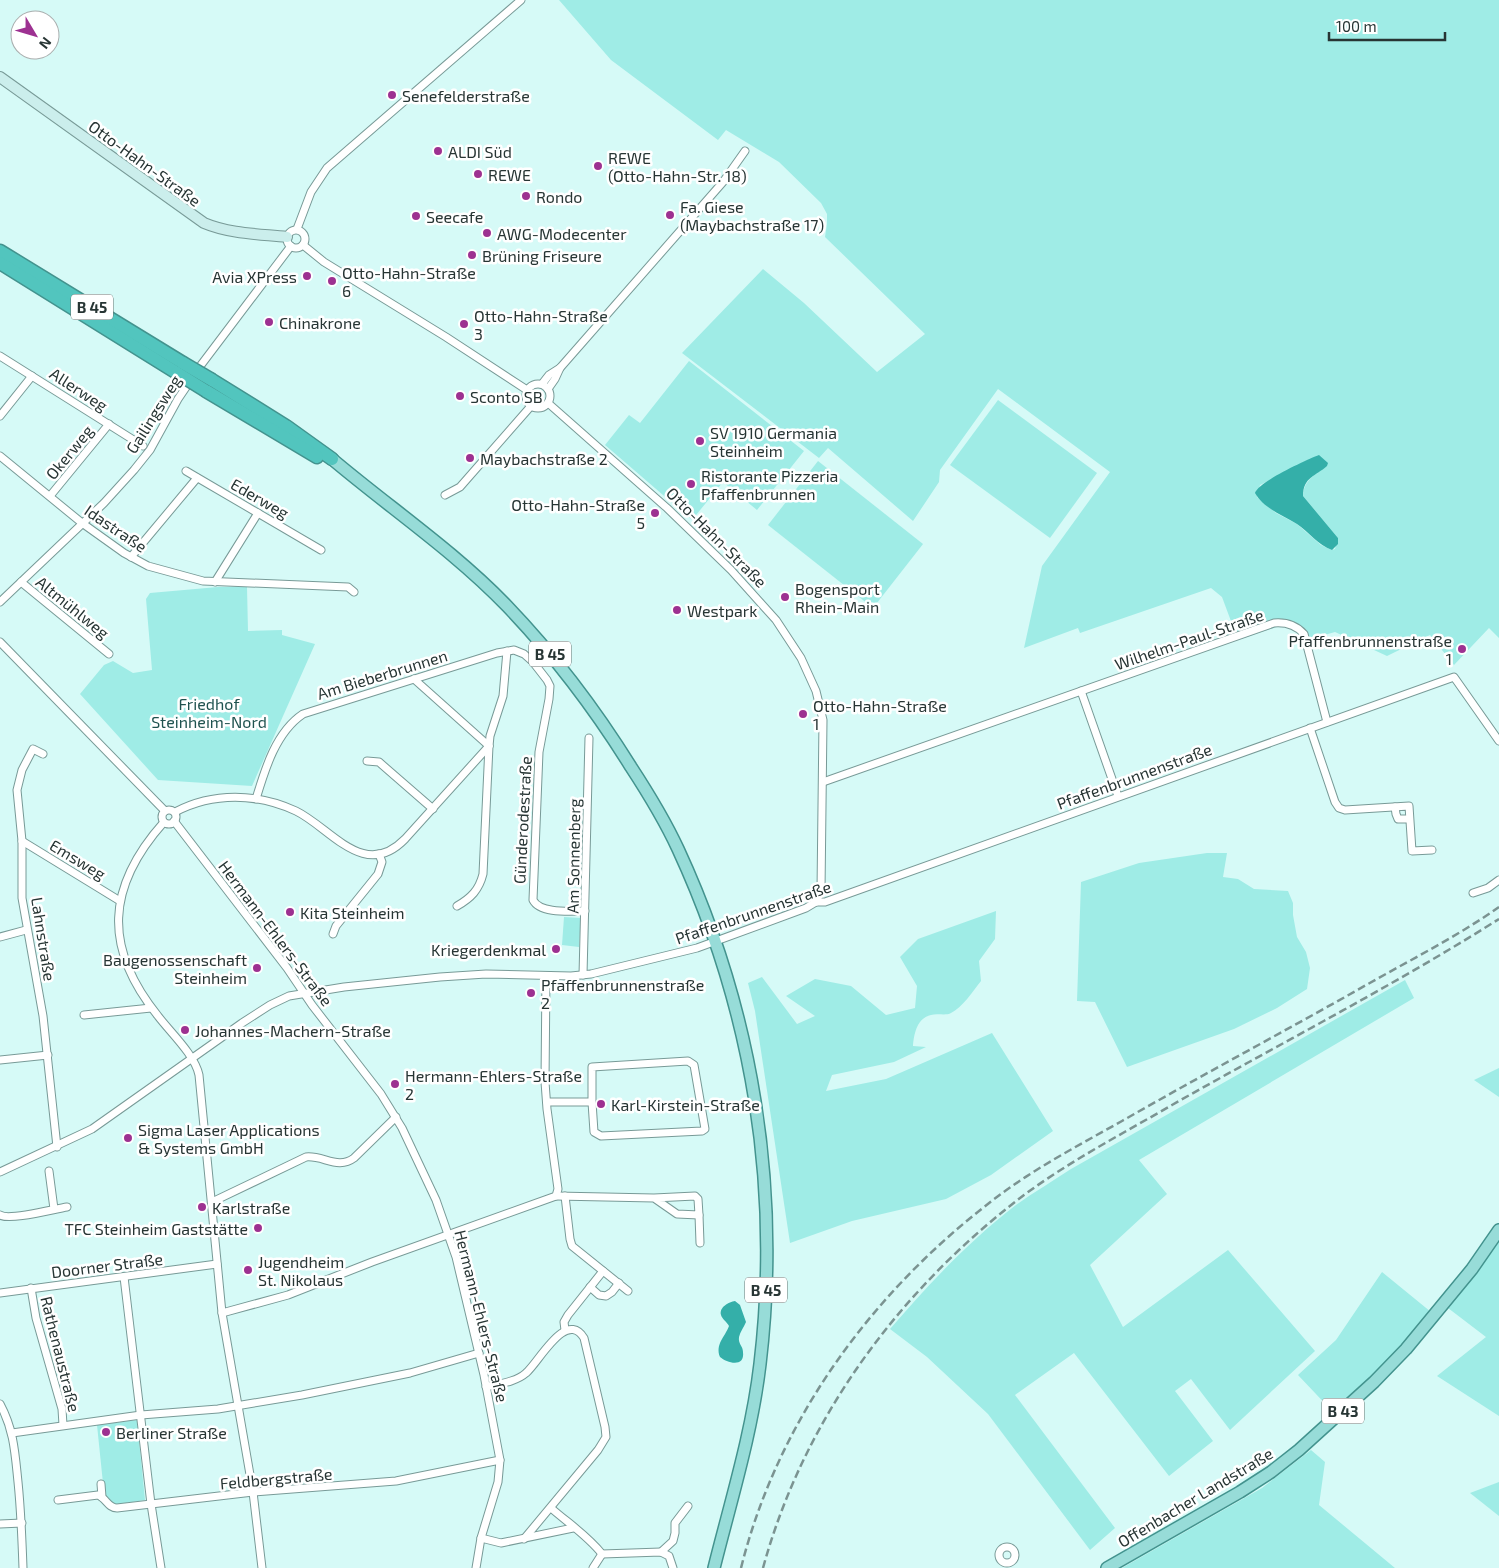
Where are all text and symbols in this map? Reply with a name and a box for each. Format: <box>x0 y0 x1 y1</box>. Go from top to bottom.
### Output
north arrow <box>10 10 60 60</box>
scale bar <box>1329 10 1445 42</box>
text: 100 m <box>1336 17 1377 35</box>
text: N <box>36 34 55 53</box>
place label: Senefelderstraße <box>402 86 530 105</box>
marker: Senefelderstraße <box>386 89 398 101</box>
street label: Otto-Hahn-Straße <box>85 116 205 210</box>
place label: ALDI Süd <box>448 142 512 161</box>
marker: ALDI Süd <box>432 145 444 157</box>
place label: REWE (Otto-Hahn-Str. 18) <box>608 148 747 185</box>
marker: REWE (Otto-Hahn-Str. 18) <box>592 160 604 172</box>
place label: REWE <box>488 165 531 184</box>
marker: REWE <box>472 168 484 180</box>
place label: Rondo <box>536 187 582 206</box>
marker: Rondo <box>520 190 532 202</box>
place label: Fa. Giese (Maybachstraße 17) <box>680 197 824 234</box>
place label: Seecafe <box>426 207 483 226</box>
marker: Fa. Giese (Maybachstraße 17) <box>664 209 676 221</box>
marker: Seecafe <box>410 210 422 222</box>
place label: AWG-Modecenter <box>497 224 627 243</box>
marker: AWG-Modecenter <box>481 227 493 239</box>
place label: Brüning Friseure <box>482 246 602 265</box>
marker: Brüning Friseure <box>466 249 478 261</box>
place label: Otto-Hahn-Straße 6 <box>342 263 476 300</box>
place label: Avia XPress <box>212 267 297 286</box>
marker: Avia XPress <box>301 270 313 282</box>
marker: Otto-Hahn-Straße 6 <box>326 275 338 287</box>
road number: B 45 <box>71 294 113 320</box>
place label: Otto-Hahn-Straße 3 <box>474 306 608 343</box>
place label: Chinakrone <box>279 313 361 332</box>
marker: Chinakrone <box>263 316 275 328</box>
marker: Otto-Hahn-Straße 3 <box>458 318 470 330</box>
street label: Allerweg <box>47 363 112 415</box>
street label: Gailingsweg <box>121 371 185 457</box>
place label: Sconto SB <box>470 387 543 406</box>
marker: Sconto SB <box>454 390 466 402</box>
street label: Okerweg <box>41 421 97 483</box>
place label: SV 1910 Germania Steinheim <box>710 423 837 460</box>
marker: SV 1910 Germania Steinheim <box>694 435 706 447</box>
place label: Maybachstraße 2 <box>480 449 608 468</box>
marker: Maybachstraße 2 <box>464 452 476 464</box>
place label: Ristorante Pizzeria Pfaffenbrunnen <box>701 466 838 503</box>
street label: Ederweg <box>228 474 292 522</box>
marker: Ristorante Pizzeria Pfaffenbrunnen <box>685 478 697 490</box>
street label: Otto-Hahn-Straße <box>663 483 771 591</box>
place label: Otto-Hahn-Straße 5 <box>511 495 645 532</box>
street label: Idastraße <box>81 500 151 556</box>
marker: Otto-Hahn-Straße 5 <box>649 507 661 519</box>
street label: Altmühlweg <box>33 572 113 642</box>
place label: Bogensport Rhein-Main <box>795 579 880 616</box>
marker: Bogensport Rhein-Main <box>779 591 791 603</box>
place label: Westpark <box>687 601 757 620</box>
marker: Westpark <box>671 604 683 616</box>
street label: Wilhelm-Paul-Straße <box>1112 605 1266 673</box>
place label: Pfaffenbrunnenstraße 1 <box>1289 631 1452 668</box>
road number: B 45 <box>529 642 571 666</box>
marker: Pfaffenbrunnenstraße 1 <box>1456 643 1468 655</box>
street label: Am Bieberbrunnen <box>315 645 449 703</box>
park label: Friedhof Steinheim-Nord <box>151 694 267 731</box>
place label: Otto-Hahn-Straße 1 <box>813 696 947 733</box>
marker: Otto-Hahn-Straße 1 <box>797 708 809 720</box>
street label: Pfaffenbrunnenstraße <box>1054 739 1214 813</box>
street label: Günderodestraße <box>509 756 535 884</box>
street label: Am Sonnenberg <box>562 798 584 914</box>
street label: Emsweg <box>47 835 109 883</box>
street label: Hermann-Ehlers-Straße <box>215 857 337 1009</box>
street label: Pfaffenbrunnenstraße <box>673 876 833 948</box>
street label: Lahnstraße <box>28 896 60 982</box>
place label: Kita Steinheim <box>300 903 405 922</box>
marker: Kita Steinheim <box>284 906 296 918</box>
place label: Kriegerdenkmal <box>431 940 546 959</box>
marker: Kriegerdenkmal <box>550 943 562 955</box>
place label: Baugenossenschaft Steinheim <box>103 950 247 987</box>
marker: Baugenossenschaft Steinheim <box>251 962 263 974</box>
place label: Pfaffenbrunnenstraße 2 <box>541 975 704 1012</box>
marker: Pfaffenbrunnenstraße 2 <box>525 987 537 999</box>
place label: Johannes-Machern-Straße <box>195 1021 391 1040</box>
marker: Johannes-Machern-Straße <box>179 1024 191 1036</box>
place label: Hermann-Ehlers-Straße 2 <box>405 1066 582 1103</box>
marker: Hermann-Ehlers-Straße 2 <box>389 1078 401 1090</box>
place label: Karl-Kirstein-Straße <box>611 1095 760 1114</box>
marker: Karl-Kirstein-Straße <box>595 1098 607 1110</box>
place label: Sigma Laser Applications & Systems GmbH <box>138 1120 320 1157</box>
marker: Sigma Laser Applications & Systems GmbH <box>122 1132 134 1144</box>
place label: Karlstraße <box>212 1198 290 1217</box>
marker: Karlstraße <box>196 1201 208 1213</box>
place label: TFC Steinheim Gaststätte <box>64 1219 248 1238</box>
marker: TFC Steinheim Gaststätte <box>252 1222 264 1234</box>
street label: Hermann-Ehlers-Straße <box>451 1228 513 1404</box>
street label: Doorner Straße <box>50 1249 164 1281</box>
place label: Jugendheim St. Nikolaus <box>258 1252 344 1289</box>
marker: Jugendheim St. Nikolaus <box>242 1264 254 1276</box>
road number: B 45 <box>745 1278 787 1302</box>
street label: Rathenaustraße <box>37 1294 85 1414</box>
road number: B 43 <box>1322 1398 1364 1424</box>
place label: Berliner Straße <box>116 1423 227 1442</box>
marker: Berliner Straße <box>100 1426 112 1438</box>
street label: Offenbacher Landstraße <box>1114 1443 1276 1551</box>
street label: Feldbergstraße <box>219 1464 333 1492</box>

